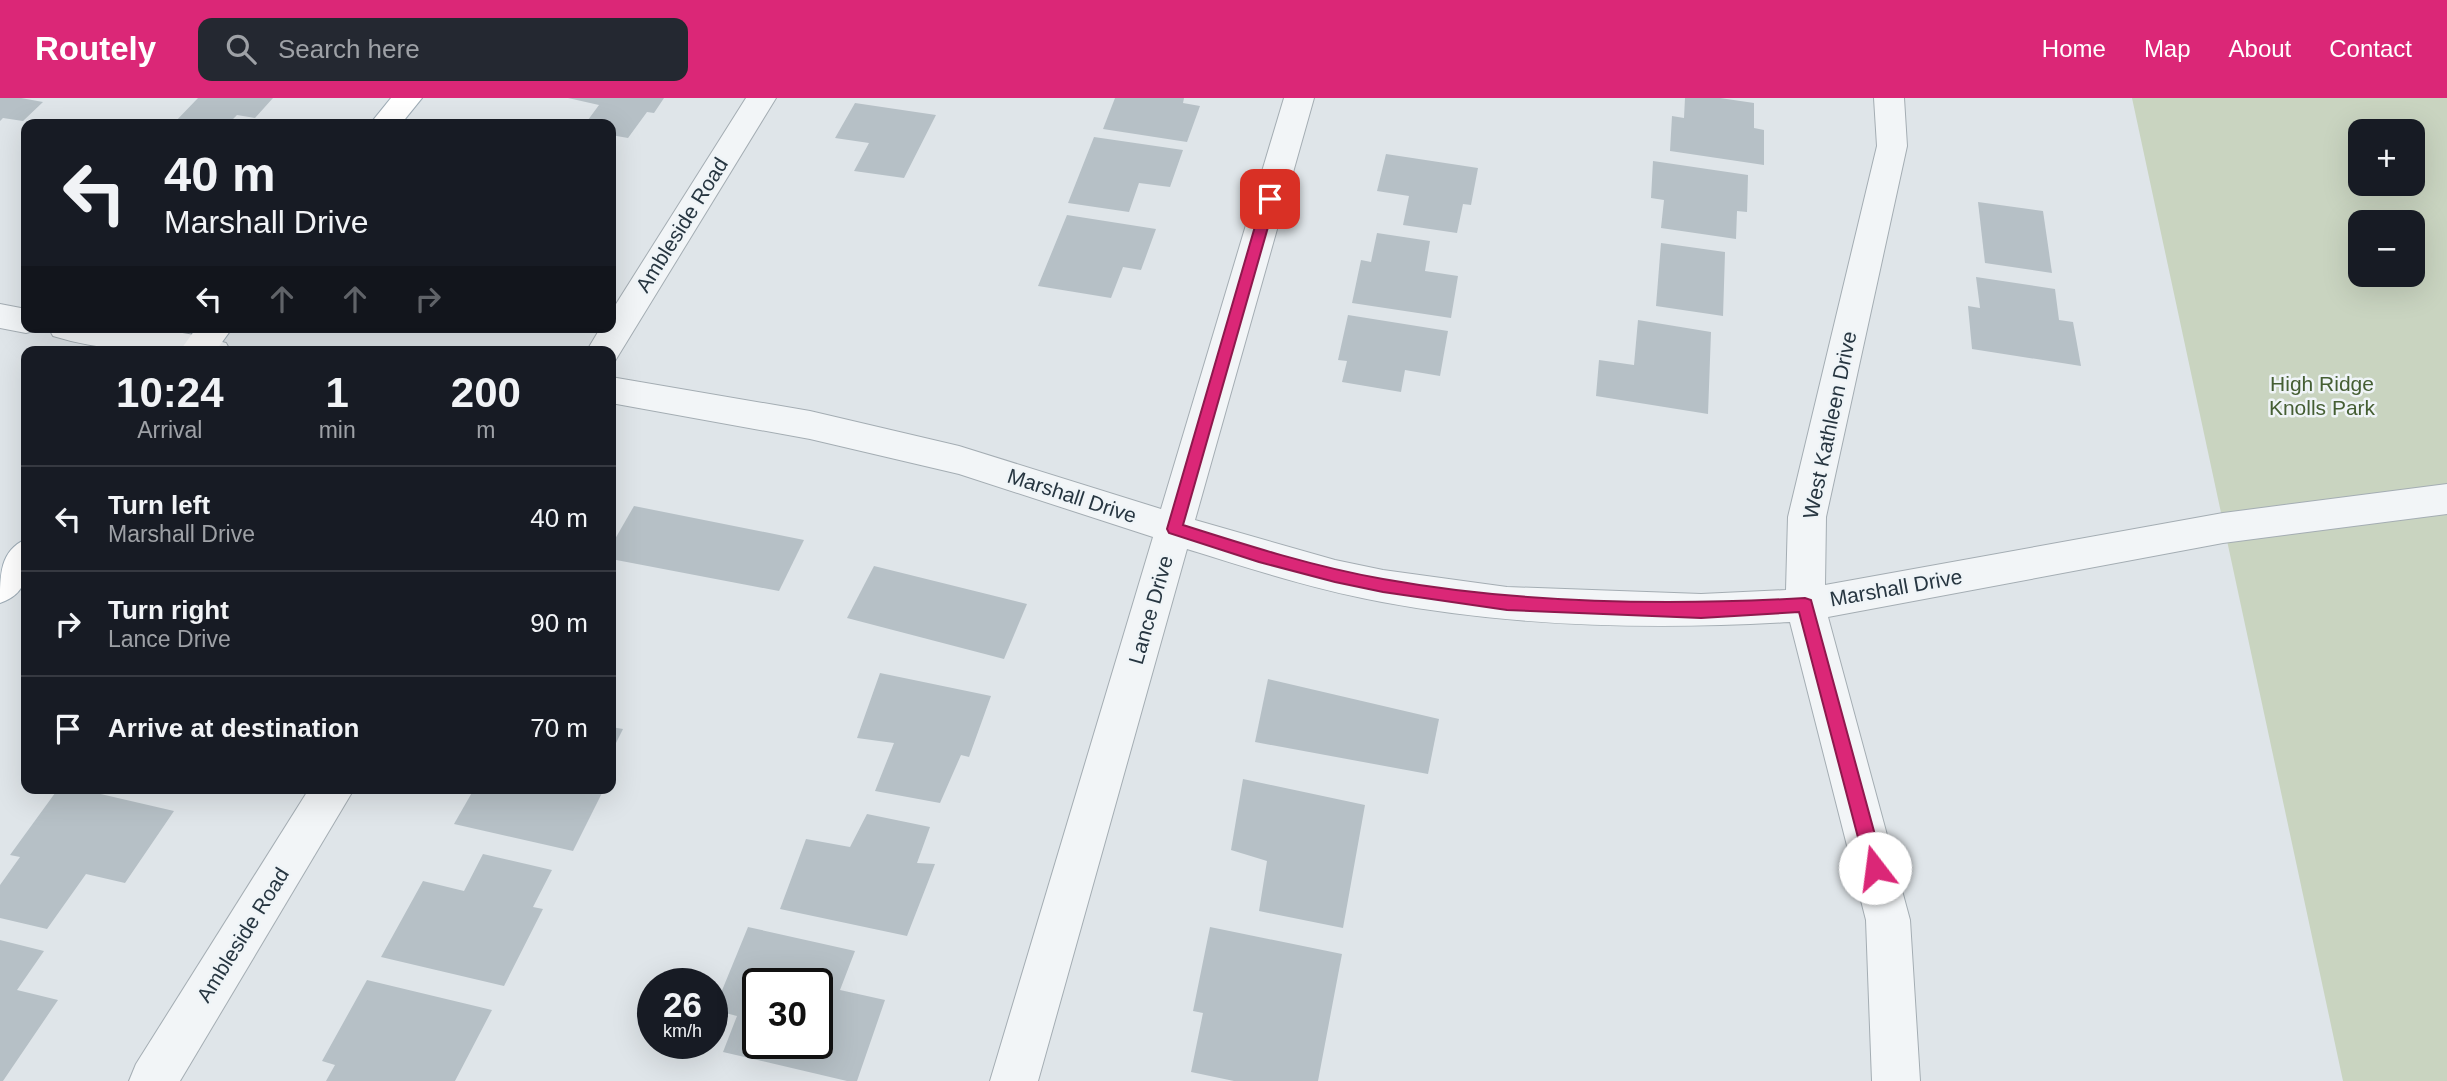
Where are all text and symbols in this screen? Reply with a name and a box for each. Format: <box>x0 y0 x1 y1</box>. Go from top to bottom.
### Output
search box <box>198 18 688 81</box>
text: Routely <box>35 30 156 67</box>
icon: search <box>222 30 260 68</box>
text: Search here <box>278 34 420 64</box>
text: Home <box>2042 35 2106 62</box>
text: Map <box>2144 35 2191 62</box>
text: About <box>2229 35 2291 62</box>
text: Contact <box>2329 35 2412 62</box>
map controls <box>2348 119 2425 287</box>
button: + <box>2348 119 2425 196</box>
icon: left <box>49 147 140 238</box>
text: 40 m <box>164 147 276 201</box>
street label: Ambleside Road <box>631 153 732 296</box>
pin <box>1240 169 1300 229</box>
icon: arrive <box>1251 180 1289 218</box>
text: Marshall Drive <box>164 204 368 240</box>
button: − <box>2348 210 2425 287</box>
icon: left <box>190 280 228 318</box>
icon: ahead <box>263 280 301 318</box>
icon: ahead <box>336 280 374 318</box>
icon: right <box>409 280 447 318</box>
street label: West Kathleen Drive <box>1798 329 1861 521</box>
text: 10:24 <box>116 369 224 416</box>
text: 1 <box>325 369 349 416</box>
text: 200 <box>451 369 521 416</box>
park label: High Ridge Knolls Park <box>2269 372 2376 419</box>
text: Arrival <box>137 417 202 443</box>
text: min <box>319 417 356 443</box>
text: m <box>476 417 495 443</box>
street label: Marshall Drive <box>1005 464 1140 527</box>
text: Turn left <box>108 490 210 520</box>
icon: left <box>49 500 87 538</box>
text: 40 m <box>530 503 588 533</box>
text: Marshall Drive <box>108 521 255 547</box>
street label: Lance Drive <box>1124 553 1177 667</box>
street label: Marshall Drive <box>1828 565 1964 610</box>
text: Turn right <box>108 595 229 625</box>
icon: right <box>49 605 87 643</box>
text: 90 m <box>530 608 588 638</box>
text: Lance Drive <box>108 626 231 652</box>
icon: arrive <box>49 710 87 748</box>
text: Arrive at destination <box>108 713 359 743</box>
text: 70 m <box>530 713 588 743</box>
position arrow <box>1838 831 1912 905</box>
street label: Ambleside Road <box>192 863 293 1006</box>
speed limit sign: 30 <box>742 968 833 1059</box>
text: 26 <box>663 985 702 1024</box>
text: km/h <box>663 1021 702 1041</box>

